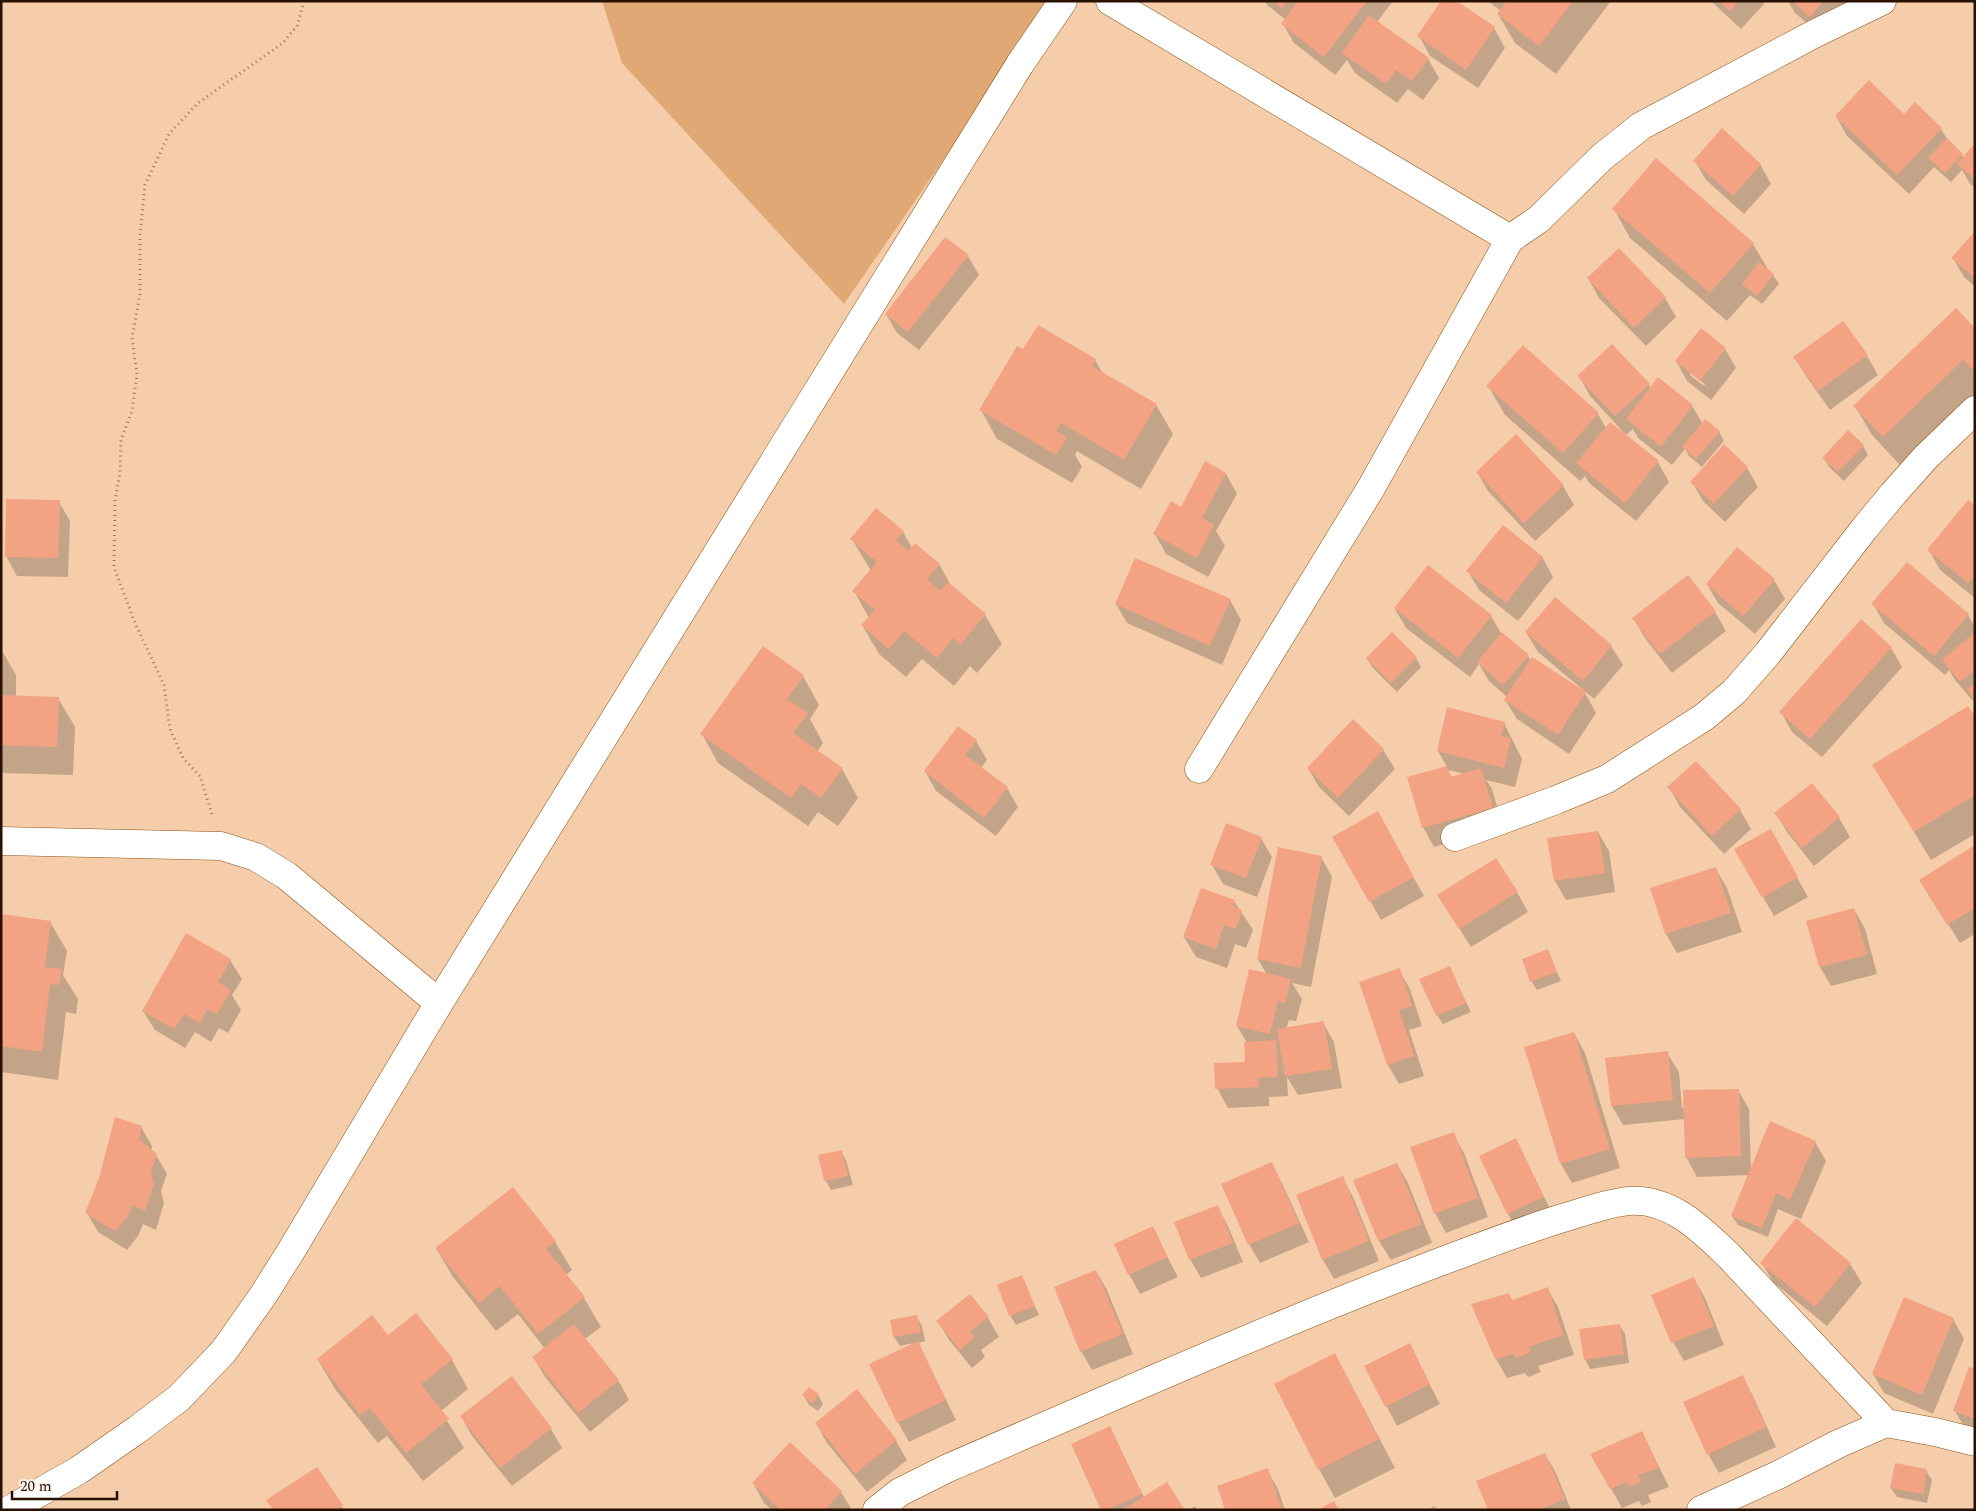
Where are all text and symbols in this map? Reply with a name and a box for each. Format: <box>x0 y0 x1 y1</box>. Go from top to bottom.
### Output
scale bar <box>12 1468 118 1500</box>
text: 20 m <box>20 1475 52 1498</box>

